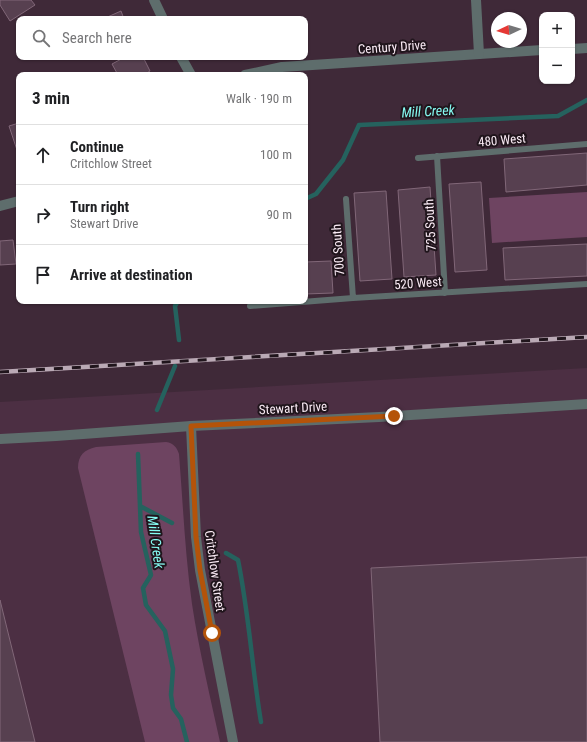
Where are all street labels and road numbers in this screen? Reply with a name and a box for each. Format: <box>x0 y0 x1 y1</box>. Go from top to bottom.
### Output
street label: Century Drive <box>357 37 427 57</box>
street label: 480 West <box>478 130 527 150</box>
street label: 725 South <box>421 199 439 251</box>
street label: 700 South <box>329 224 347 276</box>
street label: 520 West <box>394 274 443 292</box>
street label: Stewart Drive <box>258 399 328 417</box>
street label: Critchlow Street <box>202 529 228 613</box>

